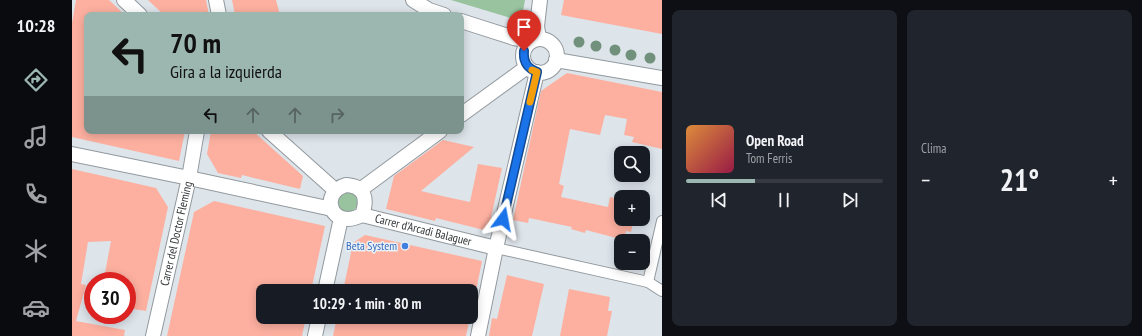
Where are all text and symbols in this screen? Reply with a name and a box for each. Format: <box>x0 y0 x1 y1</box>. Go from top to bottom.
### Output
pin <box>507 10 541 51</box>
text: 10:28 <box>17 14 55 37</box>
icon: arrive <box>513 16 535 38</box>
text: 70 m <box>170 24 221 61</box>
icon: left <box>104 28 156 80</box>
text: Gira a la izquierda <box>170 60 282 83</box>
icon: directions <box>22 66 50 94</box>
icon: left <box>200 104 222 126</box>
icon: ahead <box>242 104 264 126</box>
icon: ahead <box>284 104 306 126</box>
icon: right <box>326 104 348 126</box>
icon: music <box>22 123 50 151</box>
text: Open Road <box>746 131 804 150</box>
text: Clima <box>921 140 946 157</box>
map controls <box>614 146 650 270</box>
button: search <box>614 146 650 182</box>
text: Tom Ferris <box>746 150 792 167</box>
text: 21° <box>1000 160 1039 199</box>
text: − <box>921 166 930 194</box>
text: + <box>1109 166 1118 194</box>
icon: phone <box>22 180 50 208</box>
street label: Carrer del Doctor Fleming <box>157 180 195 287</box>
icon: previous <box>708 189 730 211</box>
icon: pause <box>773 189 795 211</box>
icon: next <box>839 189 861 211</box>
button: + <box>614 190 650 226</box>
position arrow <box>482 198 524 240</box>
street label: Carrer d'Arcadi Balaguer <box>373 210 474 249</box>
button: − <box>614 234 650 270</box>
icon: climate <box>22 237 50 265</box>
place label: Beta System <box>346 238 397 253</box>
marker: Beta System <box>400 241 410 251</box>
speed limit sign: 30 <box>84 272 136 324</box>
icon: car <box>22 294 50 322</box>
text: 10:29 · 1 min · 80 m <box>313 294 421 313</box>

